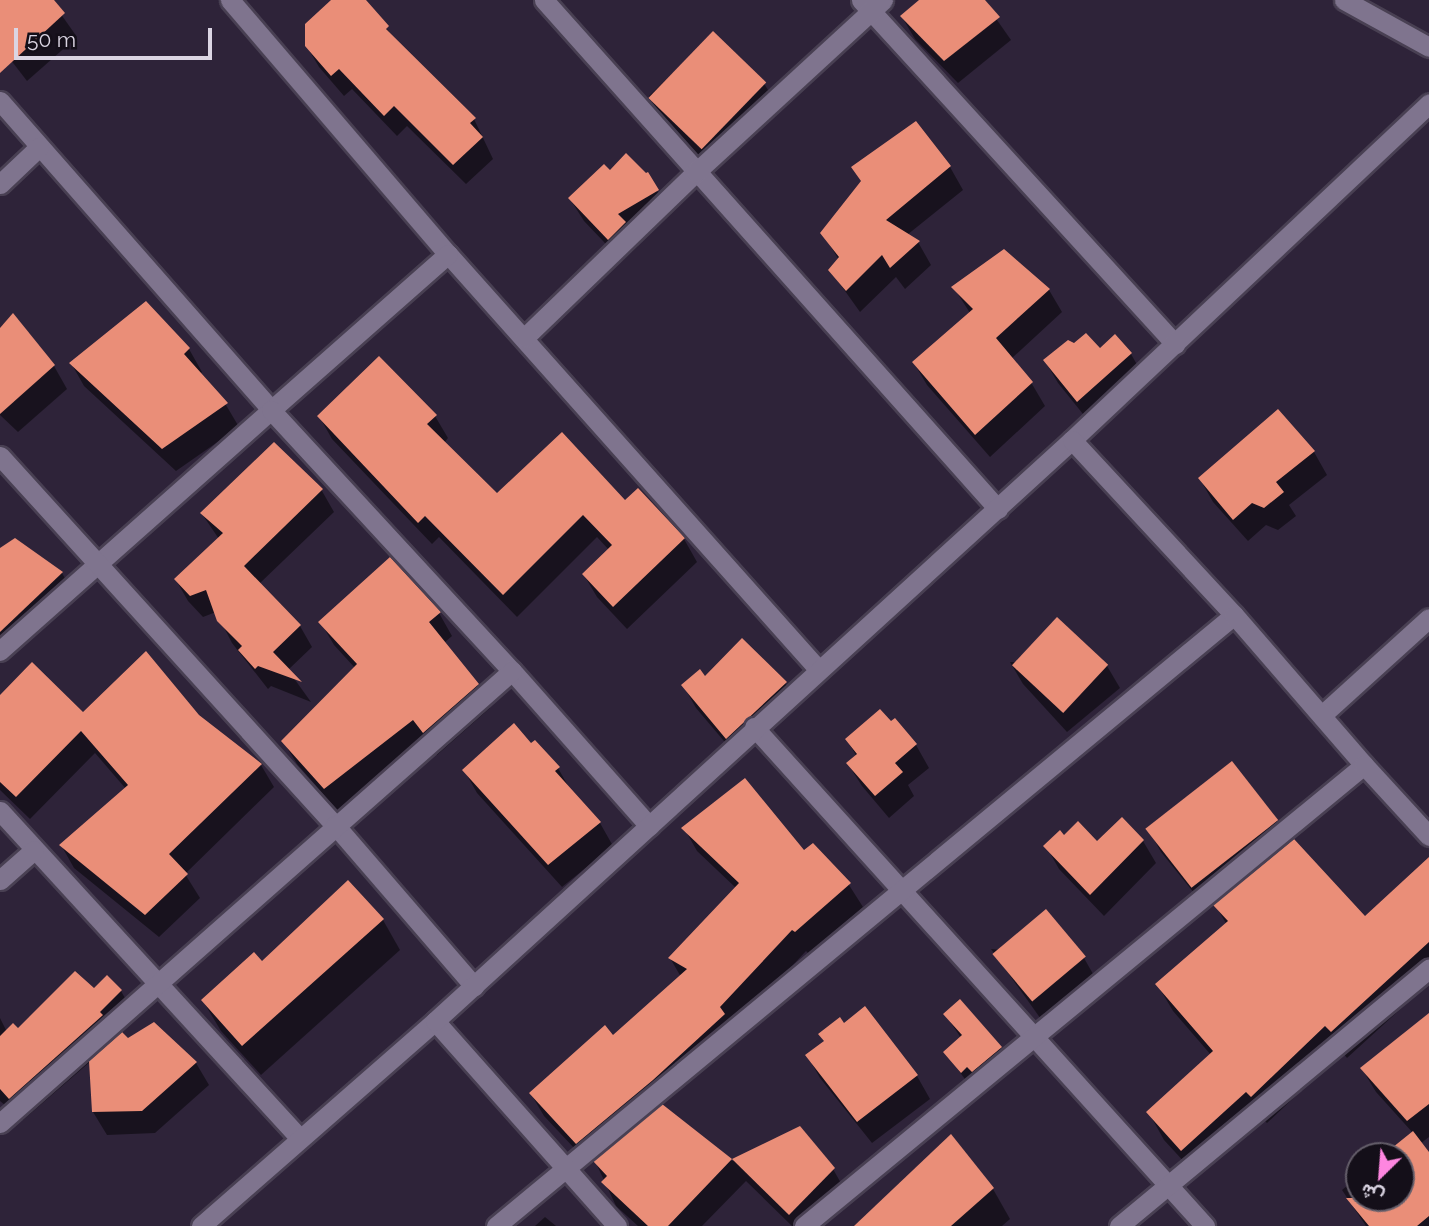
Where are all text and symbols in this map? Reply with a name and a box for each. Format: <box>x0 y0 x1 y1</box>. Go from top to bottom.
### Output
scale bar <box>18 14 215 58</box>
text: 50 m <box>27 27 76 52</box>
north arrow <box>1345 1142 1415 1212</box>
text: ش <box>1357 1179 1387 1209</box>

